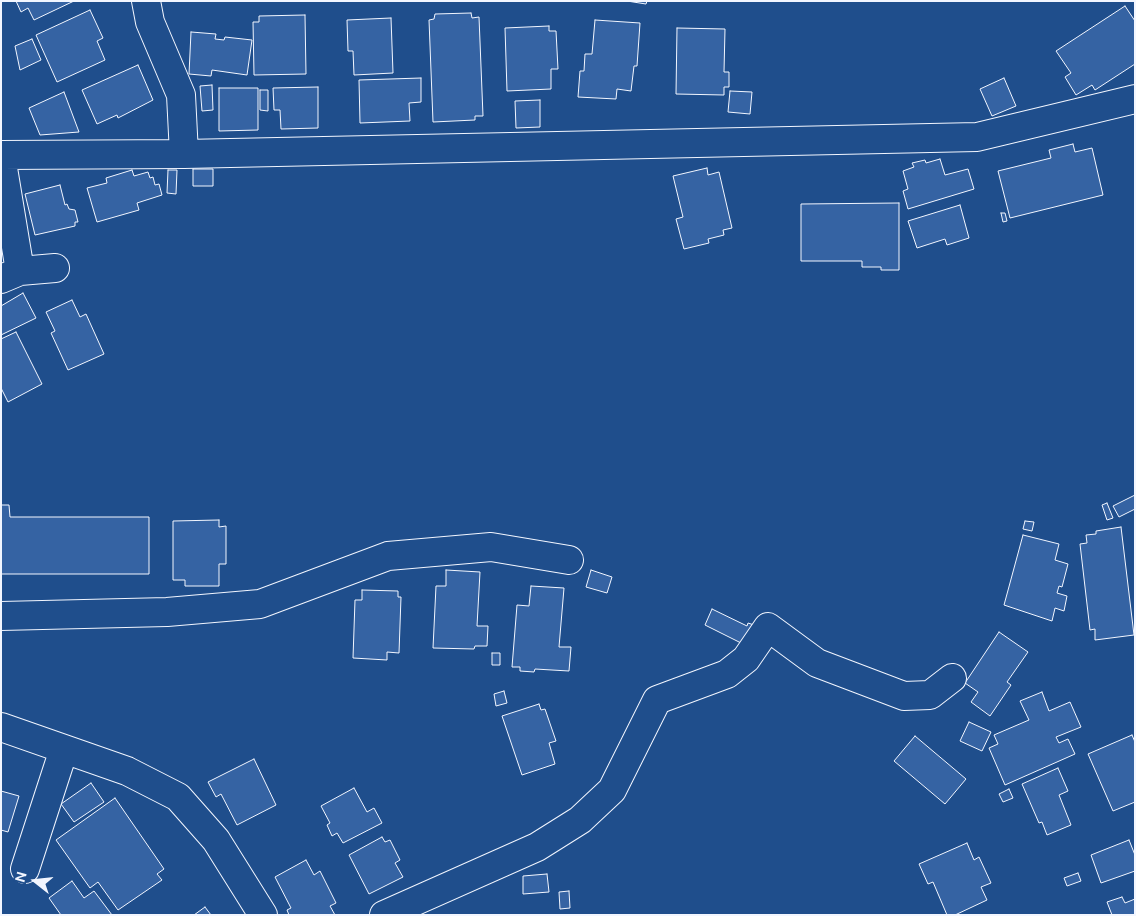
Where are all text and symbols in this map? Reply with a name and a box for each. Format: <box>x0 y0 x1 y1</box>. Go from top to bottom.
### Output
north arrow <box>10 856 60 906</box>
text: N <box>11 870 30 884</box>

